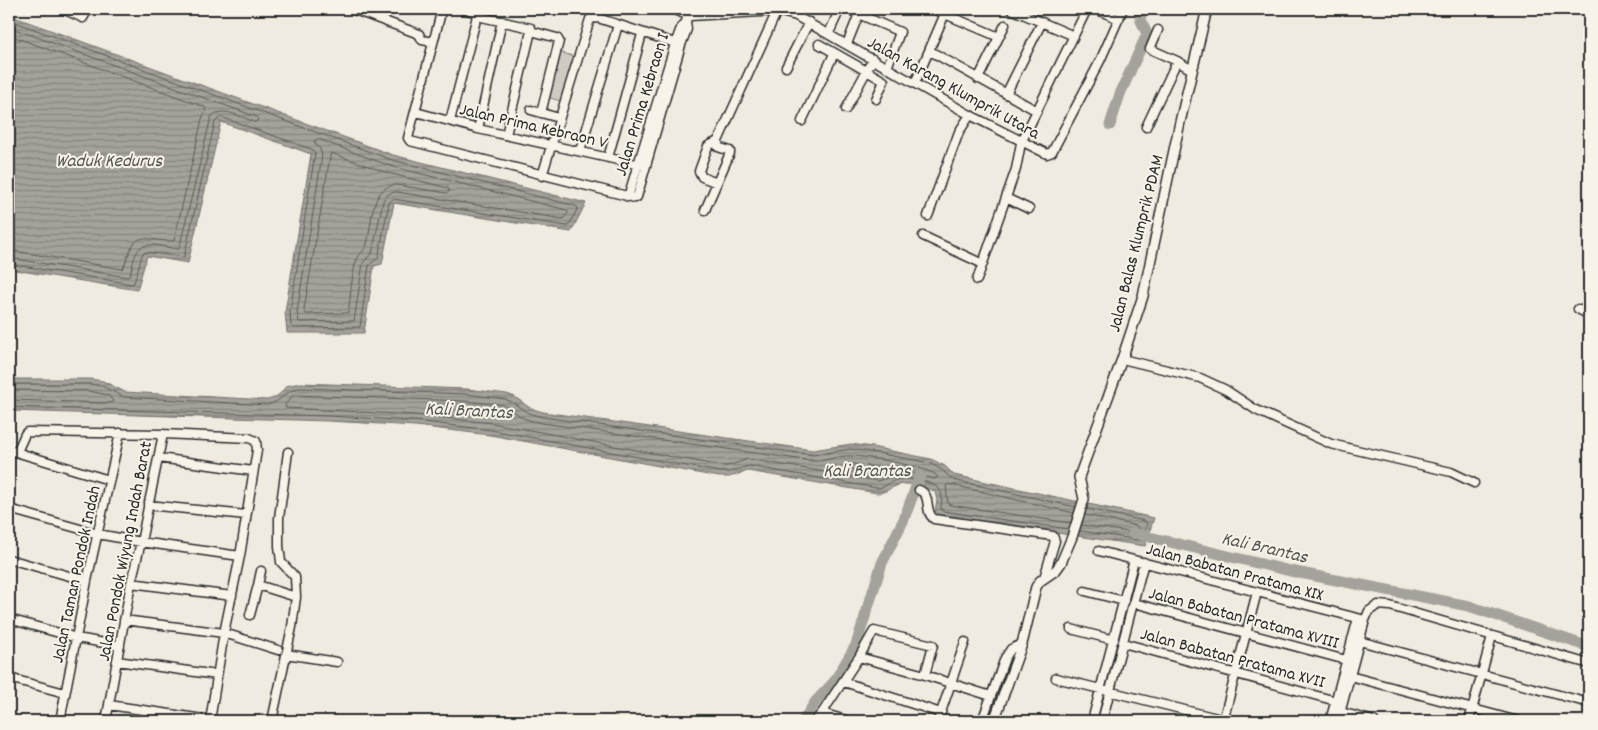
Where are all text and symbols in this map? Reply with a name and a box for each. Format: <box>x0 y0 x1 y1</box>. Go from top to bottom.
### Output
street label: Jalan Prima Kebraon I <box>610 30 677 179</box>
street label: Jalan Karang Klumprik Utara <box>862 31 1044 147</box>
street label: Jalan Prima Kebraon V <box>457 98 610 157</box>
water label: Waduk Kedurus <box>56 149 163 176</box>
street label: Jalan Balas Klumprik PDAM <box>1103 152 1172 335</box>
water label: Kali Brantas <box>424 397 514 428</box>
street label: Jalan Pondok Wiyung Indah Barat <box>93 439 160 664</box>
water label: Kali Brantas <box>823 459 912 486</box>
street label: Jalan Taman Pondok Indah <box>46 484 108 665</box>
water label: Kali Brantas <box>1218 526 1311 573</box>
street label: Jalan Babatan Pratama XIX <box>1143 538 1326 609</box>
street label: Jalan Babatan Pratama XVIII <box>1145 582 1342 657</box>
street label: Jalan Babatan Pratama XVII <box>1137 623 1328 696</box>

